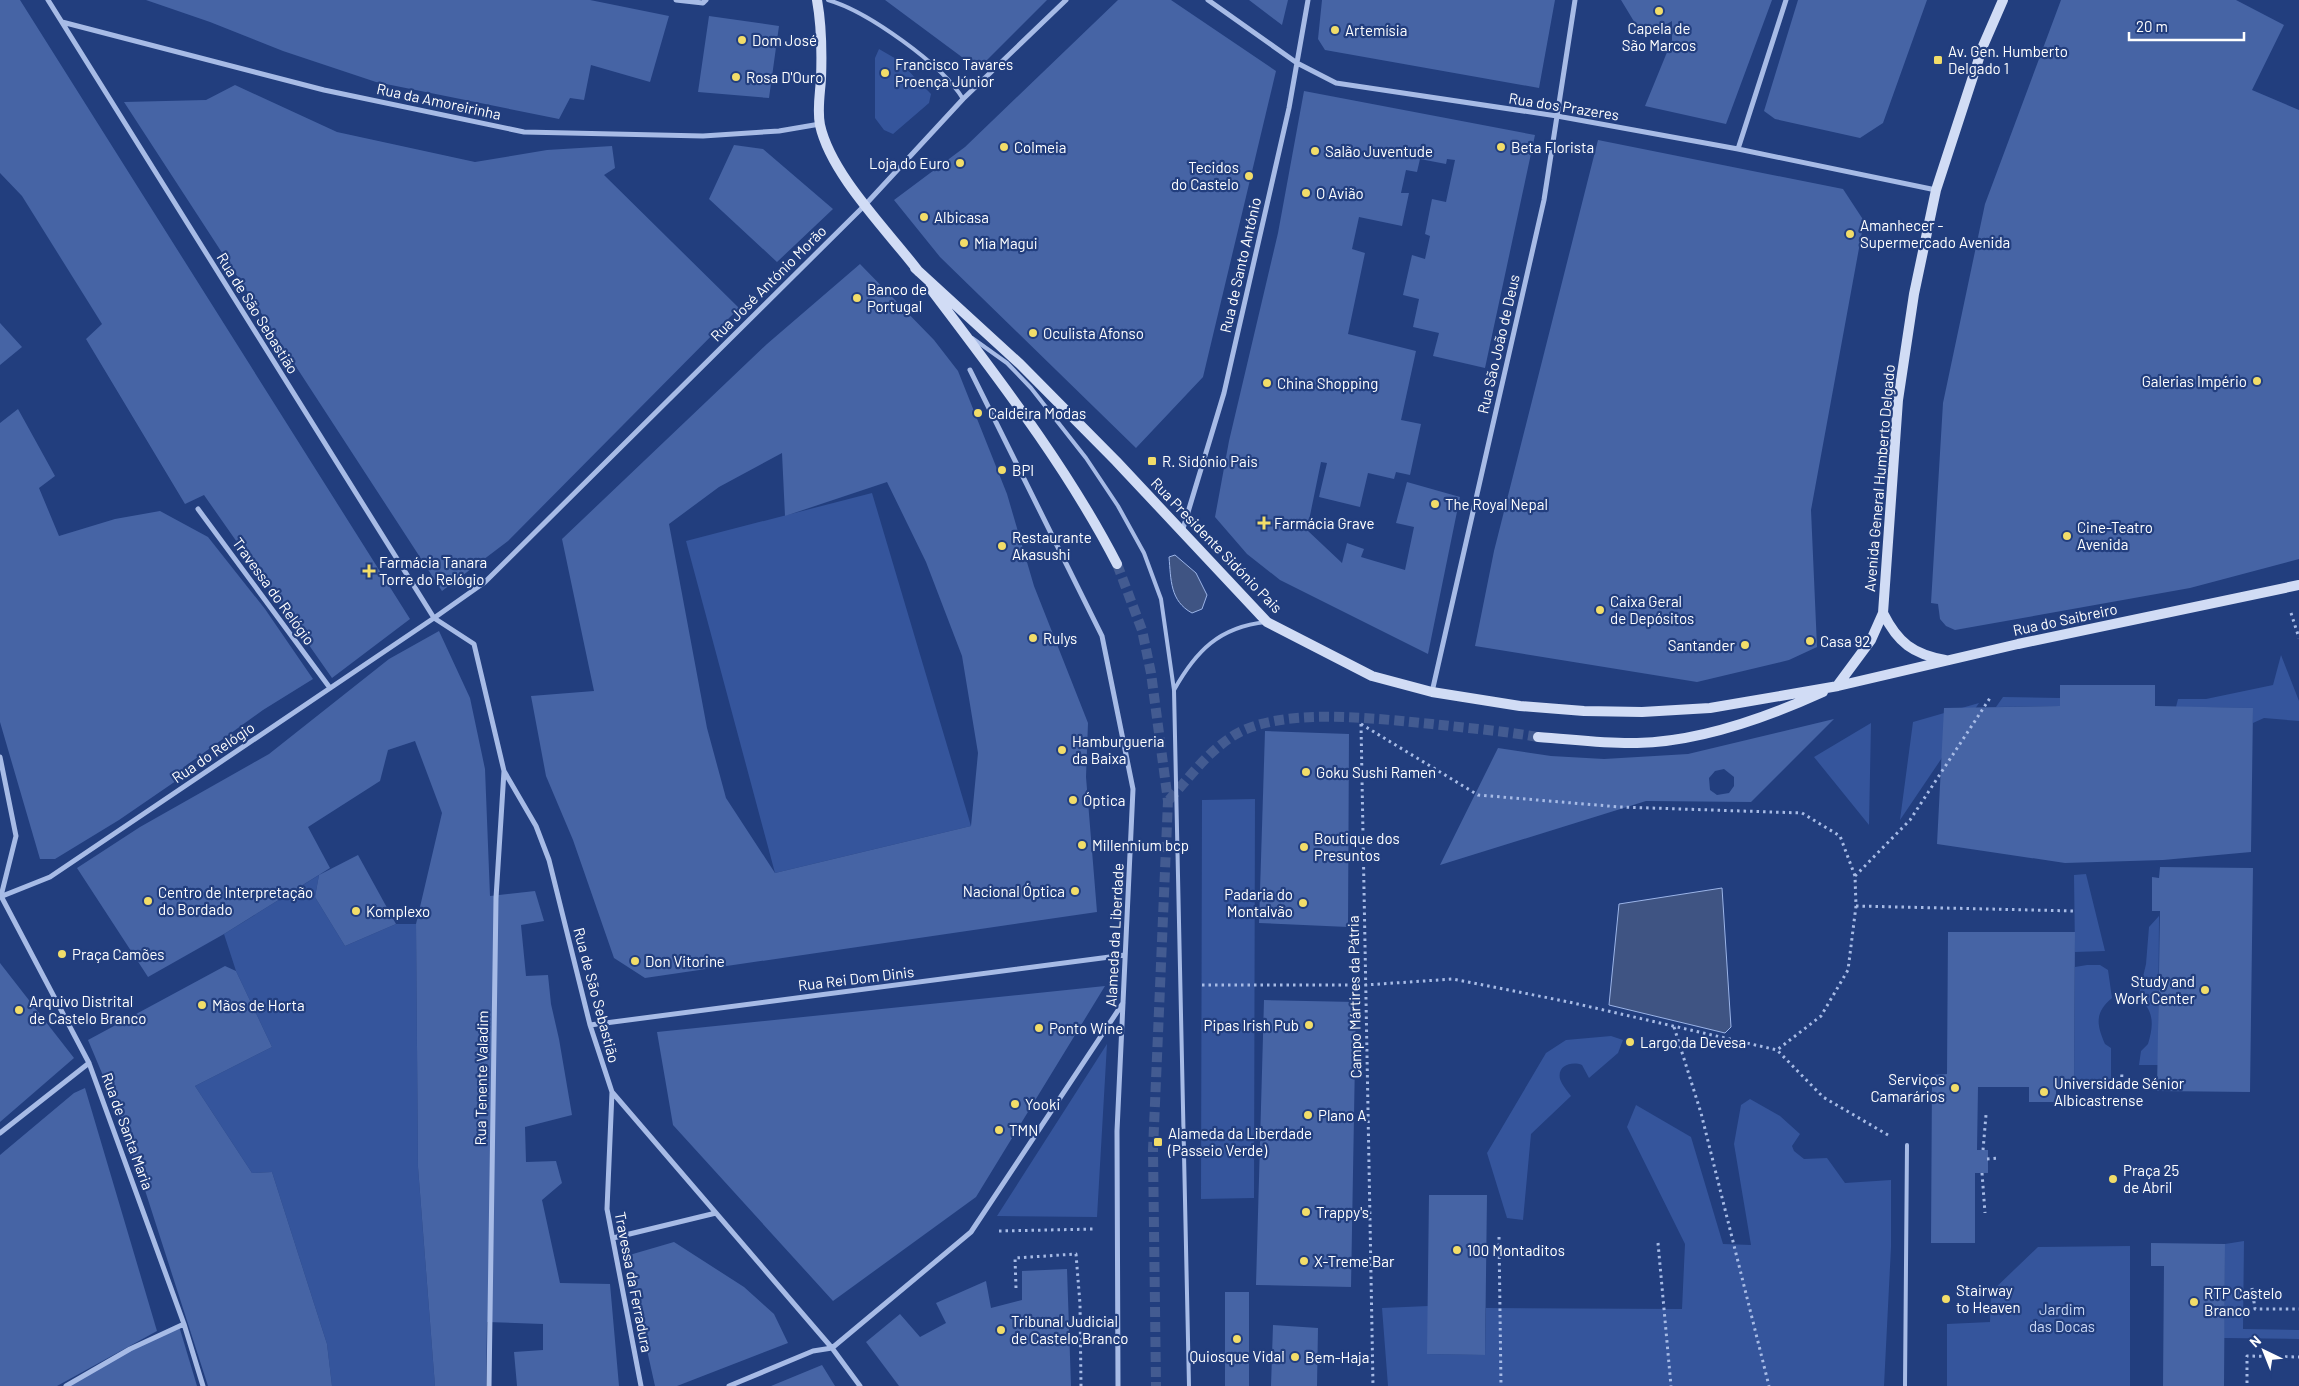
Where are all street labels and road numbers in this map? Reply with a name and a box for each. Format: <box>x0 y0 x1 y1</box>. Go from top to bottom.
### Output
street label: Rua da Amoreirinha <box>375 79 503 123</box>
street label: Rua dos Prazeres <box>1507 88 1621 124</box>
street label: Rua de Santo António <box>1216 195 1264 335</box>
street label: Rua José António Morão <box>706 221 830 345</box>
street label: Rua de São Sebastião <box>213 249 303 377</box>
street label: Rua São João de Deus <box>1473 273 1523 415</box>
street label: Avenida General Humberto Delgado <box>1860 364 1898 592</box>
street label: Rua Presidente Sidónio Pais <box>1148 474 1286 616</box>
street label: Travessa do Relógio <box>229 534 319 648</box>
street label: Rua do Saibreiro <box>2011 599 2119 639</box>
street label: Rua do Relógio <box>168 718 258 786</box>
street label: Alameda da Liberdade <box>1101 863 1127 1007</box>
street label: Campo Mártires da Pátria <box>1344 915 1364 1079</box>
street label: Rua de São Sebastião <box>570 925 624 1065</box>
street label: Rua Rei Dom Dinis <box>797 962 915 994</box>
street label: Rua Tenente Valadim <box>471 1010 491 1146</box>
street label: Rua de Santa Maria <box>99 1070 157 1192</box>
street label: Travessa da Ferradura <box>612 1210 656 1354</box>

